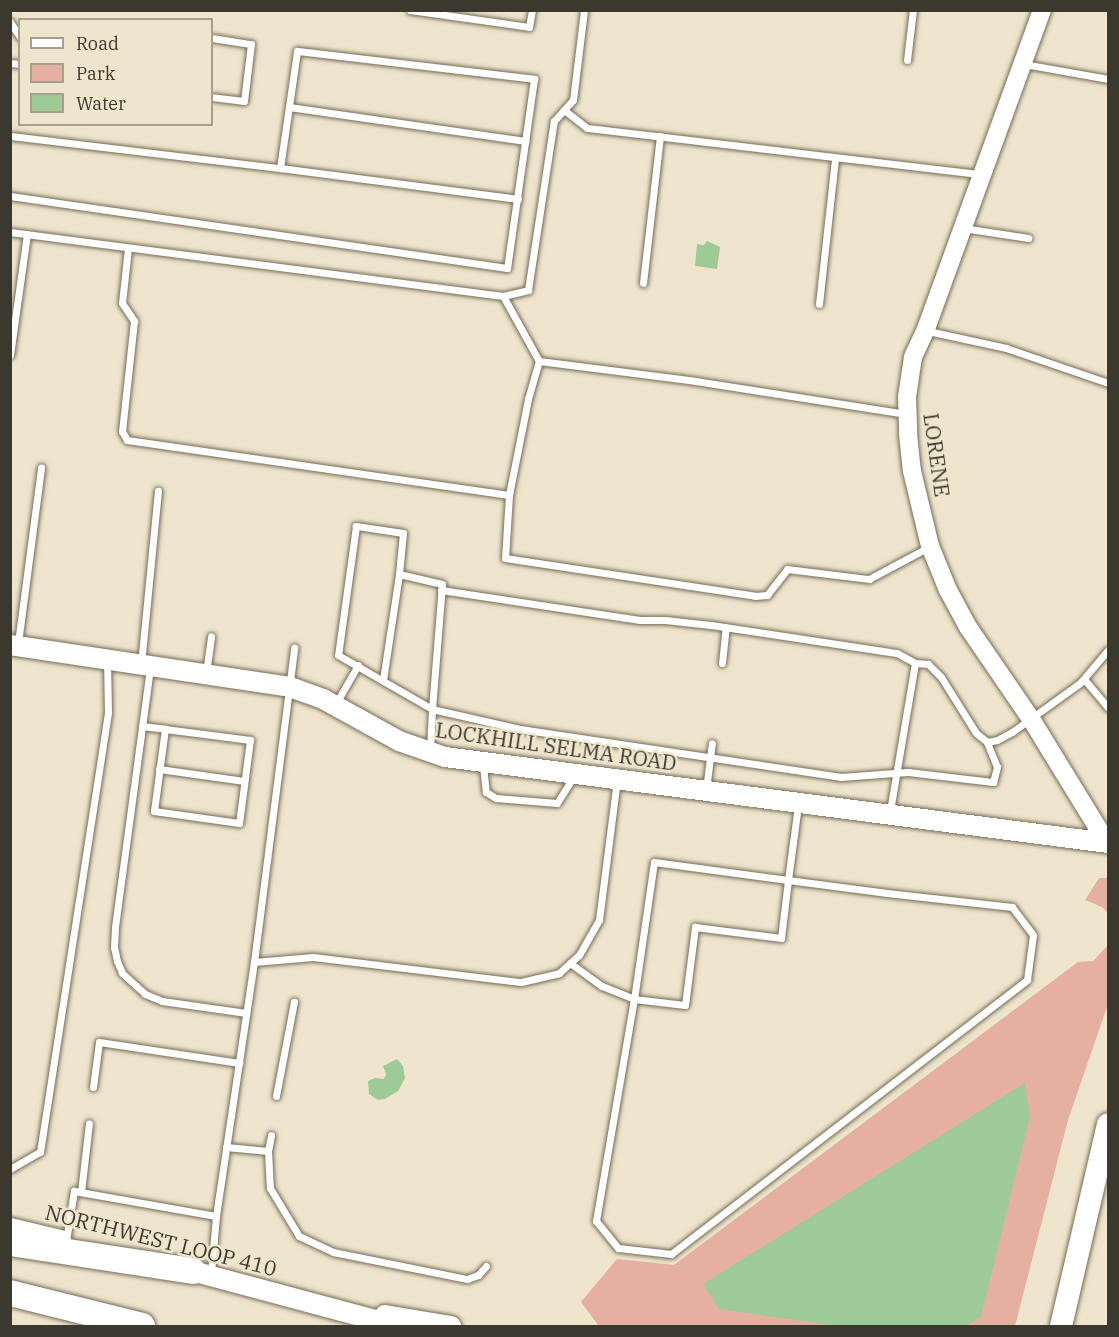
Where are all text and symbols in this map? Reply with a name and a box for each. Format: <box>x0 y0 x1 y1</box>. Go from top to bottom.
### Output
legend <box>18 18 213 126</box>
text: Road <box>76 32 119 55</box>
text: Park <box>76 62 115 85</box>
text: Water <box>76 92 126 115</box>
street label: LORENE <box>919 411 955 499</box>
street label: LOCKHILL SELMA ROAD <box>434 717 678 775</box>
street label: NORTHWEST LOOP 410 <box>43 1199 279 1281</box>

